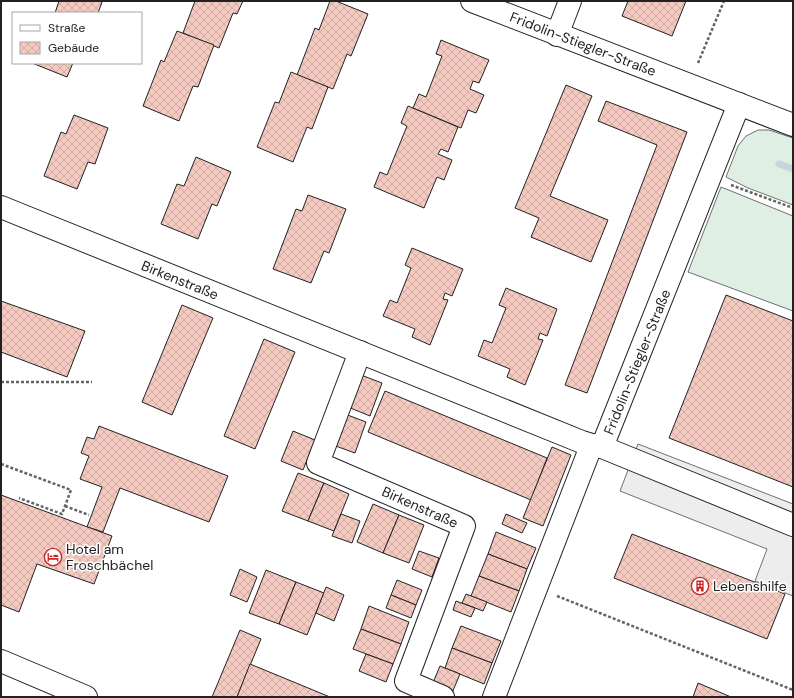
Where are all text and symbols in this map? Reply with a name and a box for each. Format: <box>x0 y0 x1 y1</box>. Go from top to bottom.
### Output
street label: Fridolin-Stiegler-Straße <box>507 8 659 80</box>
legend <box>12 12 142 64</box>
text: Straße <box>48 20 85 36</box>
text: Gebäude <box>48 40 99 56</box>
street label: Birkenstraße <box>139 256 221 304</box>
street label: Fridolin-Stiegler-Straße <box>600 287 674 437</box>
street label: Birkenstraße <box>379 482 461 532</box>
place label: Hotel am Froschbächel <box>66 540 153 574</box>
hotel icon: Hotel am Froschbächel <box>43 547 63 567</box>
building icon: Lebenshilfe <box>690 576 710 596</box>
place label: Lebenshilfe <box>713 577 787 595</box>

